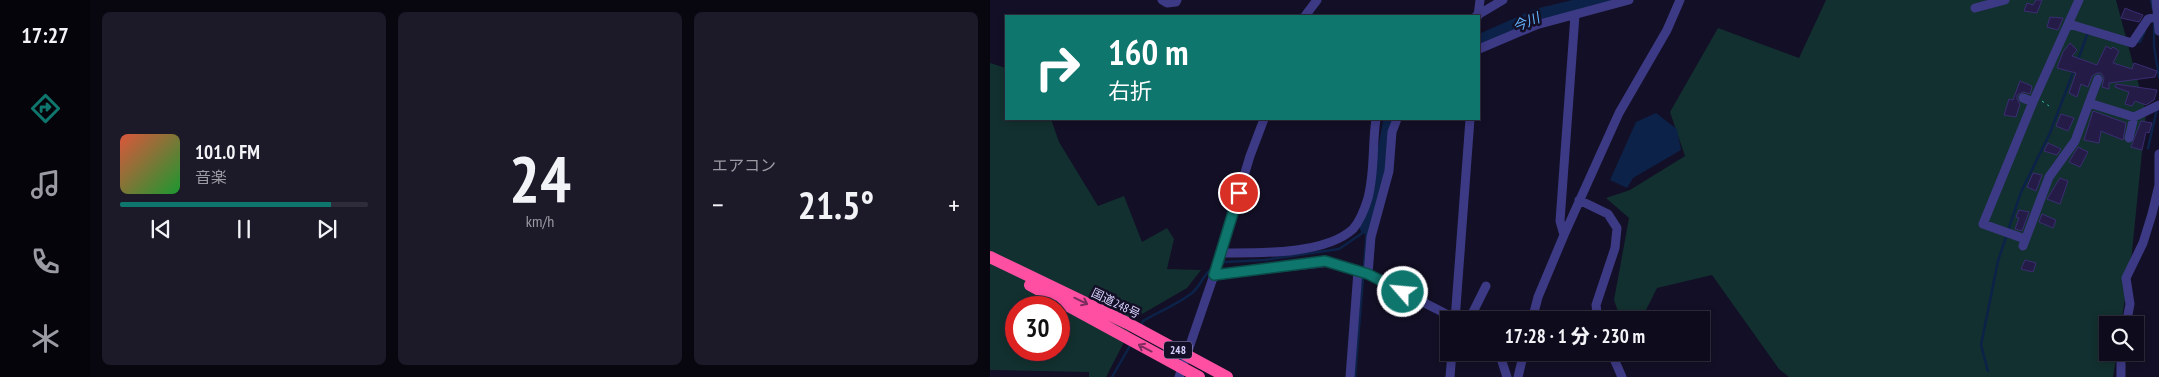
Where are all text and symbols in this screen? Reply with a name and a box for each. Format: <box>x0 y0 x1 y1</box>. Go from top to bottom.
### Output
water label: 今川 <box>1510 8 1544 36</box>
text: 17:27 <box>21 21 69 49</box>
text: 160 m <box>1108 29 1189 75</box>
icon: right <box>1025 35 1090 100</box>
text: 右折 <box>1108 77 1152 105</box>
icon: directions <box>28 91 63 126</box>
text: 24 <box>509 136 571 220</box>
text: 101.0 FM <box>195 140 260 164</box>
text: エアコン <box>712 155 776 175</box>
icon: music <box>28 167 63 202</box>
text: 音楽 <box>195 167 227 187</box>
pin <box>1218 172 1260 214</box>
icon: arrive <box>1225 179 1253 207</box>
text: 21.5° <box>798 180 874 229</box>
text: − <box>712 186 724 223</box>
text: + <box>948 186 960 223</box>
text: km/h <box>526 211 554 231</box>
icon: previous <box>147 215 175 243</box>
icon: pause <box>230 215 258 243</box>
icon: next <box>313 215 341 243</box>
icon: phone <box>28 244 63 279</box>
position arrow <box>1376 265 1428 317</box>
street label: 国道248号 <box>1089 285 1143 321</box>
speed limit sign: 30 <box>1005 296 1070 361</box>
one-way arrow <box>1073 297 1088 306</box>
map controls <box>2099 316 2144 361</box>
button: search <box>2099 316 2144 361</box>
icon: climate <box>28 321 63 356</box>
text: 17:28 · 1 分 · 230 m <box>1505 324 1645 348</box>
road number: 248 <box>1164 342 1192 358</box>
one-way arrow <box>1137 343 1152 353</box>

